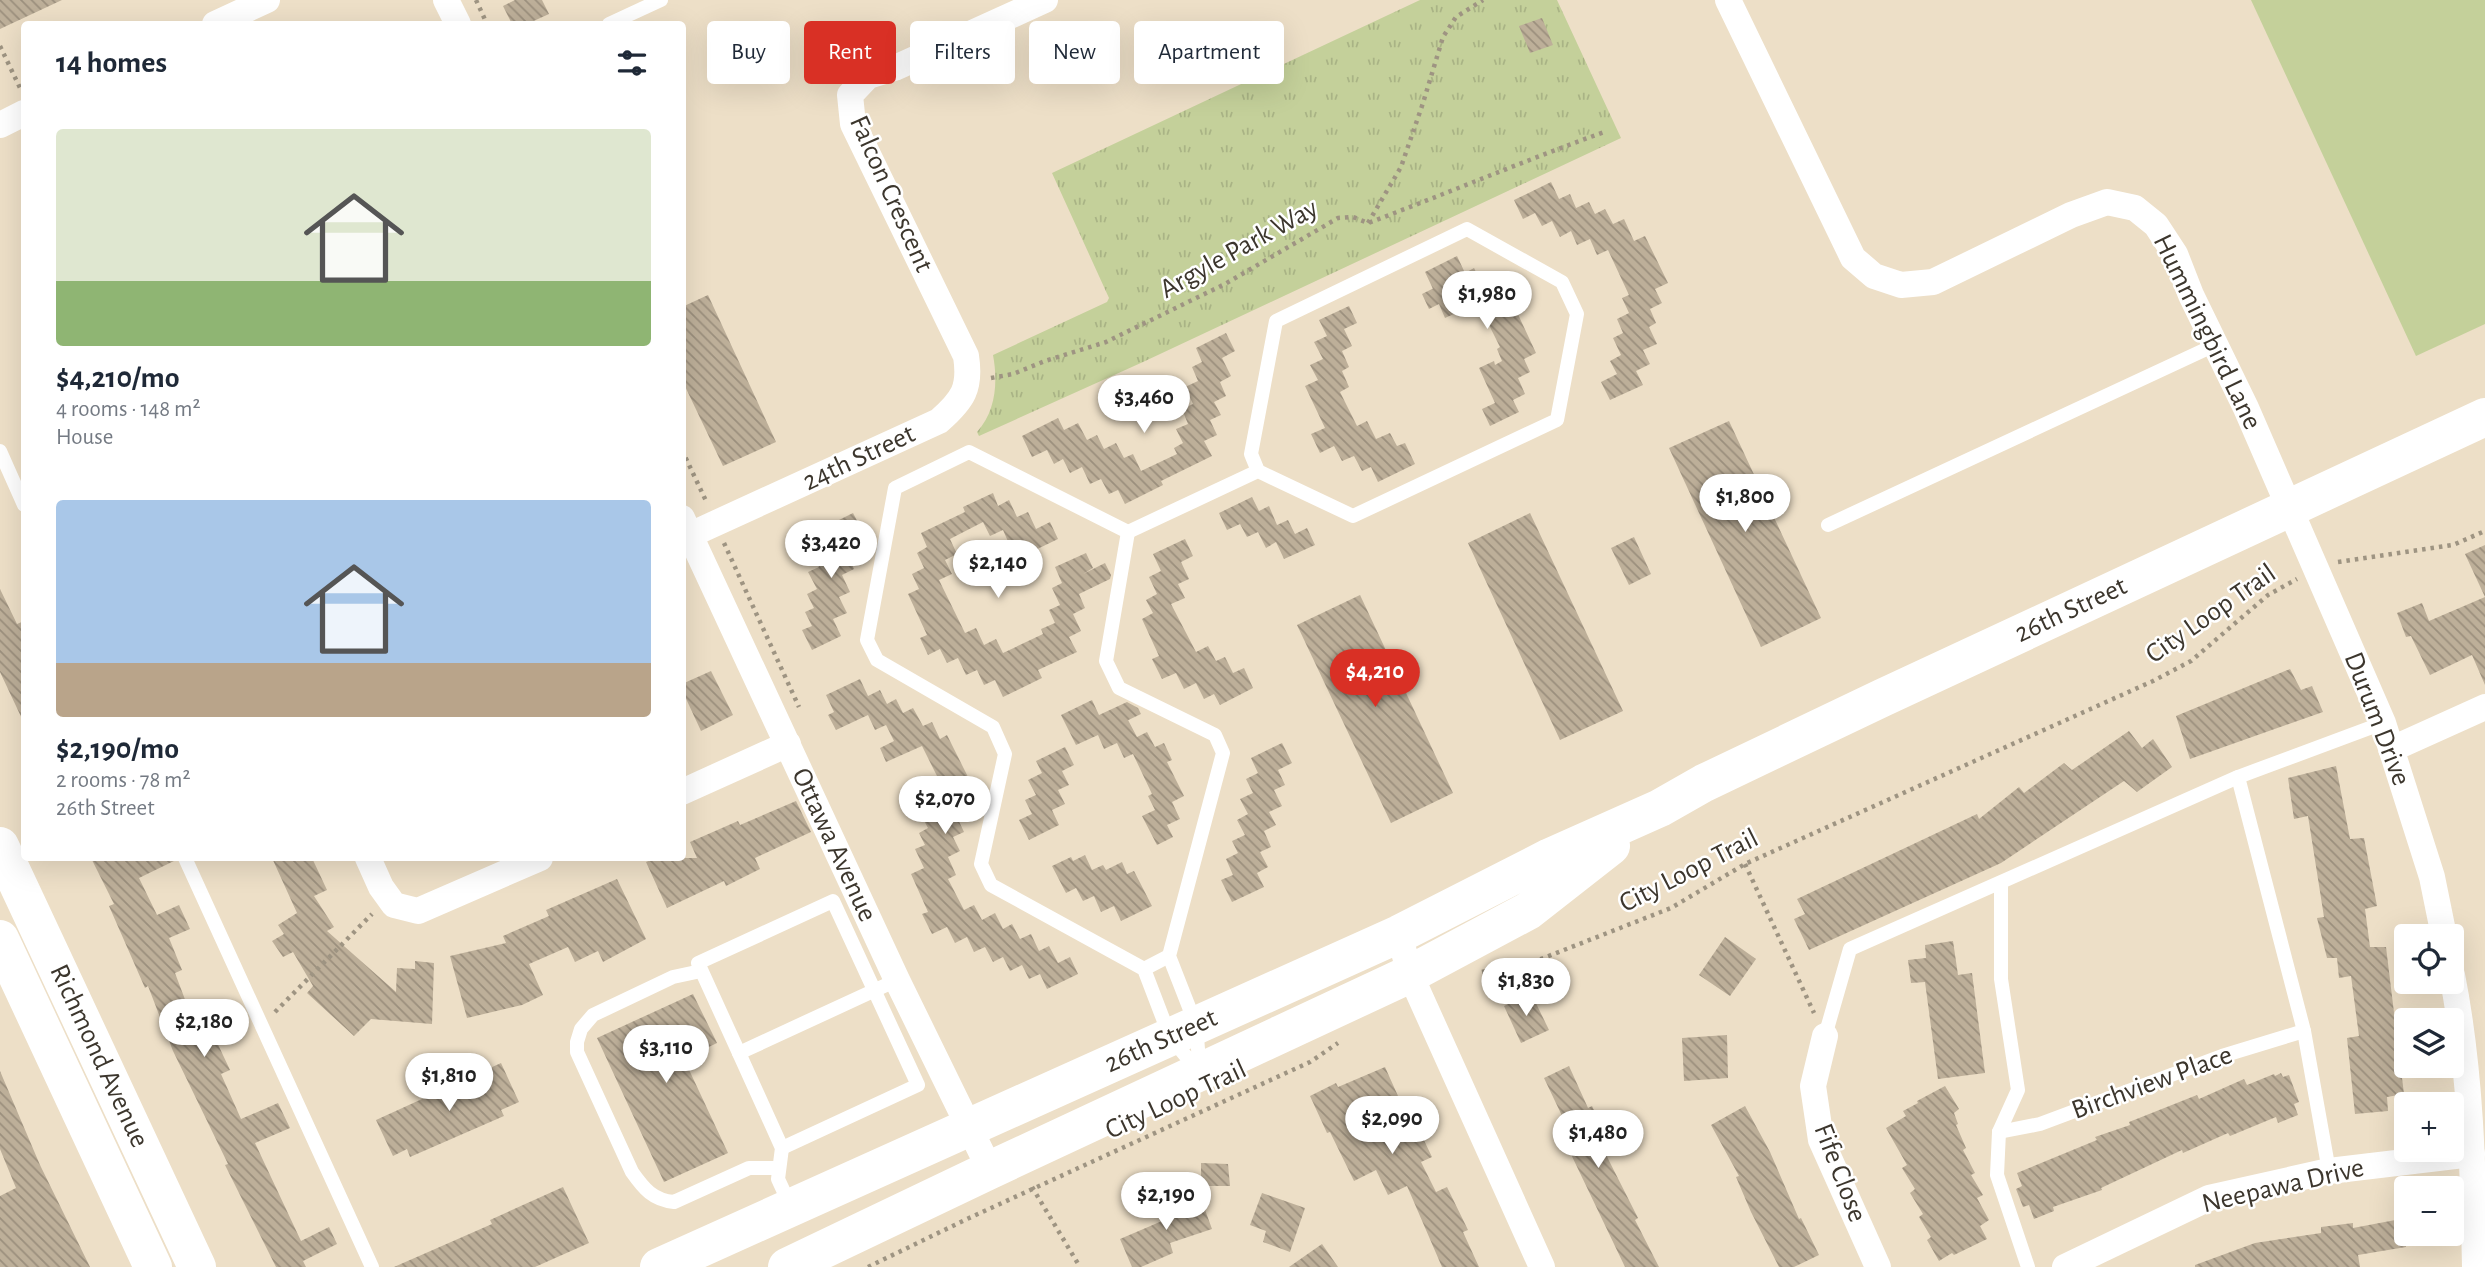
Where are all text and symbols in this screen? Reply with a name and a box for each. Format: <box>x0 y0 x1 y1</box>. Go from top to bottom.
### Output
chip: Buy <box>707 21 790 84</box>
chip: Rent <box>804 21 896 84</box>
chip: Filters <box>910 21 1015 84</box>
chip: New <box>1029 21 1120 84</box>
chip: Apartment <box>1134 21 1284 84</box>
icon: filters <box>613 44 651 82</box>
text: 14 homes <box>56 48 167 78</box>
street label: Falcon Crescent <box>844 112 938 276</box>
icon: home <box>291 175 417 301</box>
street label: Argyle Park Way <box>1155 194 1323 304</box>
street label: Hummingbird Lane <box>2148 230 2266 434</box>
pin: $1,980 <box>1430 272 1544 331</box>
text: $1,980 <box>1458 282 1516 305</box>
text: $4,210/mo <box>56 363 180 393</box>
pin: $3,460 <box>1087 376 1201 435</box>
text: $3,460 <box>1114 386 1174 409</box>
text: 4 rooms · 148 m² <box>56 398 201 421</box>
street label: 24th Street <box>799 420 919 496</box>
text: House <box>56 426 113 449</box>
pin: $1,800 <box>1688 475 1802 534</box>
text: $1,800 <box>1715 485 1775 508</box>
pin: $3,420 <box>774 520 888 580</box>
text: $3,420 <box>801 531 861 554</box>
pin: $2,140 <box>941 540 1055 600</box>
icon: home <box>291 546 417 672</box>
text: $2,140 <box>969 551 1027 574</box>
street label: City Loop Trail <box>2141 559 2281 669</box>
street label: 26th Street <box>2011 572 2131 648</box>
street label: Durum Drive <box>2339 648 2415 790</box>
pin: $4,210 <box>1318 650 1432 709</box>
text: $4,210 <box>1346 660 1404 683</box>
text: $2,190/mo <box>56 734 179 764</box>
street label: Ottawa Avenue <box>786 764 882 926</box>
text: 2 rooms · 78 m² <box>56 769 191 792</box>
pin: $2,070 <box>888 776 1002 836</box>
text: $2,070 <box>915 787 975 810</box>
text: 26th Street <box>56 797 155 820</box>
street label: City Loop Trail <box>1615 824 1763 918</box>
map controls <box>2394 924 2464 1246</box>
button: locate <box>2394 924 2464 994</box>
pin: $1,830 <box>1469 958 1583 1018</box>
street label: Richmond Avenue <box>44 960 154 1152</box>
text: $1,830 <box>1497 969 1555 992</box>
pin: $2,180 <box>147 1000 261 1059</box>
street label: 26th Street <box>1101 1004 1222 1078</box>
button: layers <box>2394 1008 2464 1078</box>
text: $2,180 <box>175 1010 233 1033</box>
pin: $3,110 <box>609 1026 723 1085</box>
text: $3,110 <box>639 1036 693 1059</box>
street label: Birchview Place <box>2068 1041 2236 1125</box>
pin: $1,810 <box>392 1054 506 1113</box>
street label: City Loop Trail <box>1101 1055 1251 1145</box>
text: $1,810 <box>421 1064 477 1087</box>
button: + <box>2394 1092 2464 1162</box>
pin: $2,090 <box>1335 1096 1449 1156</box>
text: $2,090 <box>1361 1107 1423 1130</box>
pin: $1,480 <box>1541 1110 1655 1170</box>
street label: Fife Close <box>1808 1120 1872 1226</box>
text: $1,480 <box>1569 1121 1627 1144</box>
street label: Neepawa Drive <box>2199 1154 2367 1218</box>
pin: $2,190 <box>1109 1172 1223 1232</box>
button: − <box>2394 1176 2464 1246</box>
text: $2,190 <box>1137 1183 1195 1206</box>

